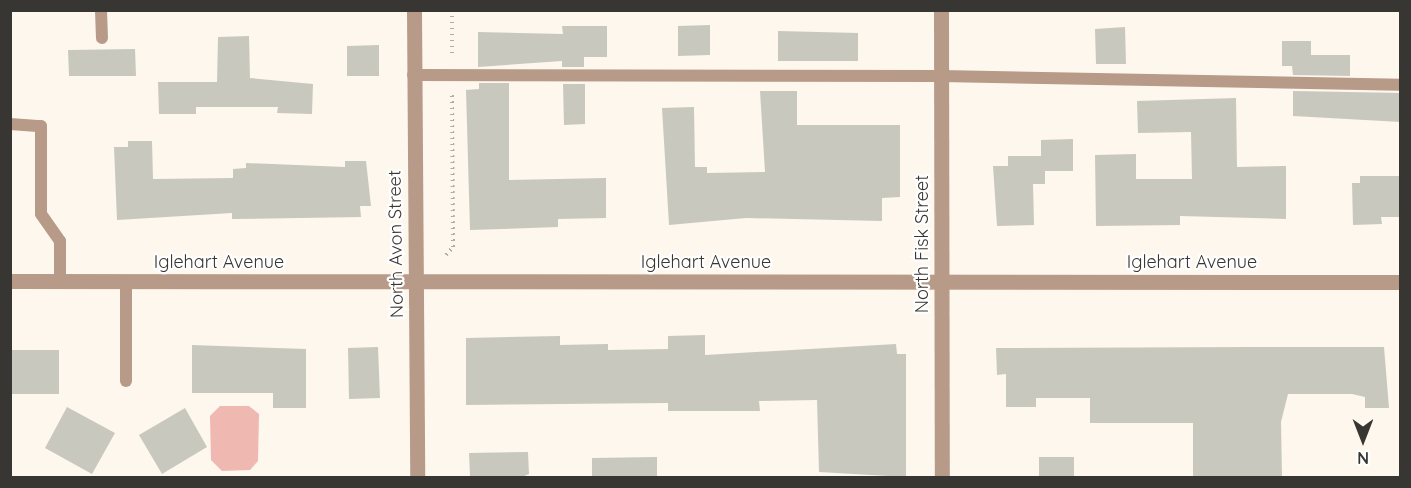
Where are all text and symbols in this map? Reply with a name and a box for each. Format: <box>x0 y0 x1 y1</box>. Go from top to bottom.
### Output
street label: North Avon Street <box>384 170 408 318</box>
street label: North Fisk Street <box>911 175 933 313</box>
street label: Iglehart Avenue <box>154 251 284 273</box>
street label: Iglehart Avenue <box>641 251 771 273</box>
street label: Iglehart Avenue <box>1127 251 1257 273</box>
north arrow <box>1333 410 1393 470</box>
text: N <box>1357 448 1369 468</box>

